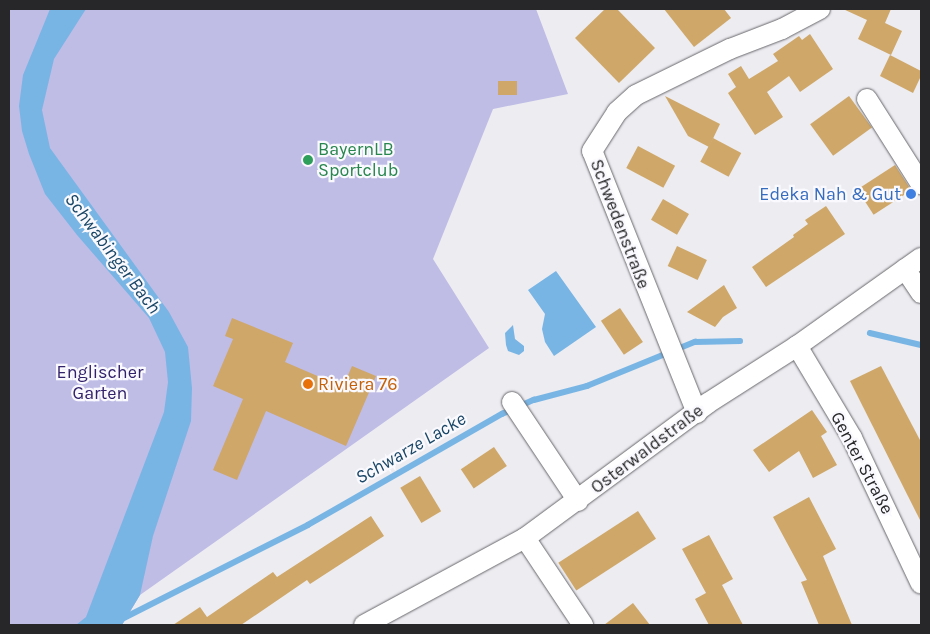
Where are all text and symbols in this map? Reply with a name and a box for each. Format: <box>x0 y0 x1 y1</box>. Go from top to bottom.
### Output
place label: BayernLB Sportclub <box>318 139 398 182</box>
marker: BayernLB Sportclub <box>302 154 314 166</box>
street label: Schwedenstraße <box>585 156 655 292</box>
place label: Edeka Nah & Gut <box>759 183 901 205</box>
marker: Edeka Nah & Gut <box>905 188 917 200</box>
water label: Schwabinger Bach <box>59 189 165 319</box>
park label: Englischer Garten <box>57 362 143 404</box>
place label: Riviera 76 <box>318 373 397 395</box>
marker: Riviera 76 <box>302 378 314 390</box>
street label: Osterwaldstraße <box>587 400 707 498</box>
water label: Schwarze Lacke <box>352 408 470 490</box>
street label: Genter Straße <box>826 408 898 518</box>

